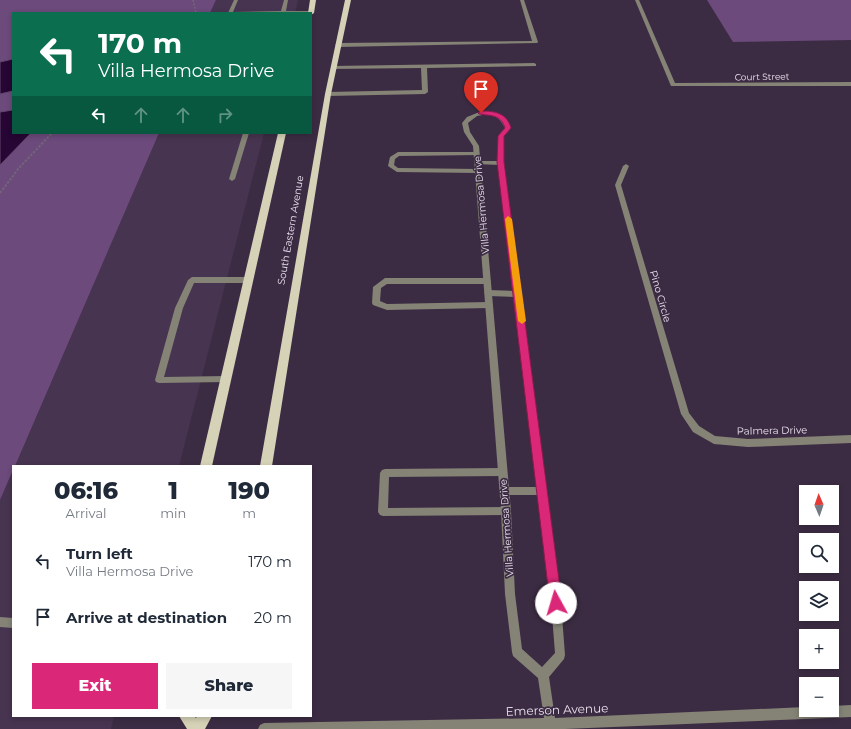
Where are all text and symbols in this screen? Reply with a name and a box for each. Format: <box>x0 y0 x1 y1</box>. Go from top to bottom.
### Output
text: 170 m <box>98 26 182 60</box>
icon: left <box>32 28 84 80</box>
text: Villa Hermosa Drive <box>98 60 274 82</box>
street label: Court Street <box>734 71 790 82</box>
pin <box>464 72 498 113</box>
icon: arrive <box>470 78 492 100</box>
icon: left <box>88 104 110 126</box>
icon: ahead <box>130 104 152 126</box>
icon: ahead <box>172 104 194 126</box>
icon: right <box>214 104 236 126</box>
street label: Villa Hermosa Drive <box>471 156 492 254</box>
street label: South Eastern Avenue <box>274 174 307 286</box>
street label: Pino Circle <box>647 269 674 324</box>
street label: Palmera Drive <box>737 423 807 438</box>
text: 06:16 <box>54 476 118 505</box>
text: 1 <box>168 476 178 505</box>
text: 190 <box>228 476 270 505</box>
street label: Villa Hermosa Drive <box>497 479 516 577</box>
north arrow <box>799 485 839 525</box>
map controls <box>799 485 839 717</box>
text: Arrival <box>66 505 107 521</box>
text: min <box>160 505 186 521</box>
text: m <box>242 505 256 521</box>
button: search <box>799 533 839 573</box>
text: Turn left <box>66 544 133 563</box>
icon: left <box>32 550 54 572</box>
text: 170 m <box>248 552 292 571</box>
text: Villa Hermosa Drive <box>66 563 193 579</box>
button: layers <box>799 581 839 621</box>
position arrow <box>535 582 577 624</box>
icon: arrive <box>32 606 54 628</box>
text: Arrive at destination <box>66 608 227 627</box>
text: 20 m <box>254 608 292 627</box>
button: + <box>799 629 839 669</box>
button: Exit <box>32 663 158 709</box>
button: Share <box>166 663 292 709</box>
button: − <box>799 677 839 717</box>
street label: Emerson Avenue <box>505 700 609 719</box>

